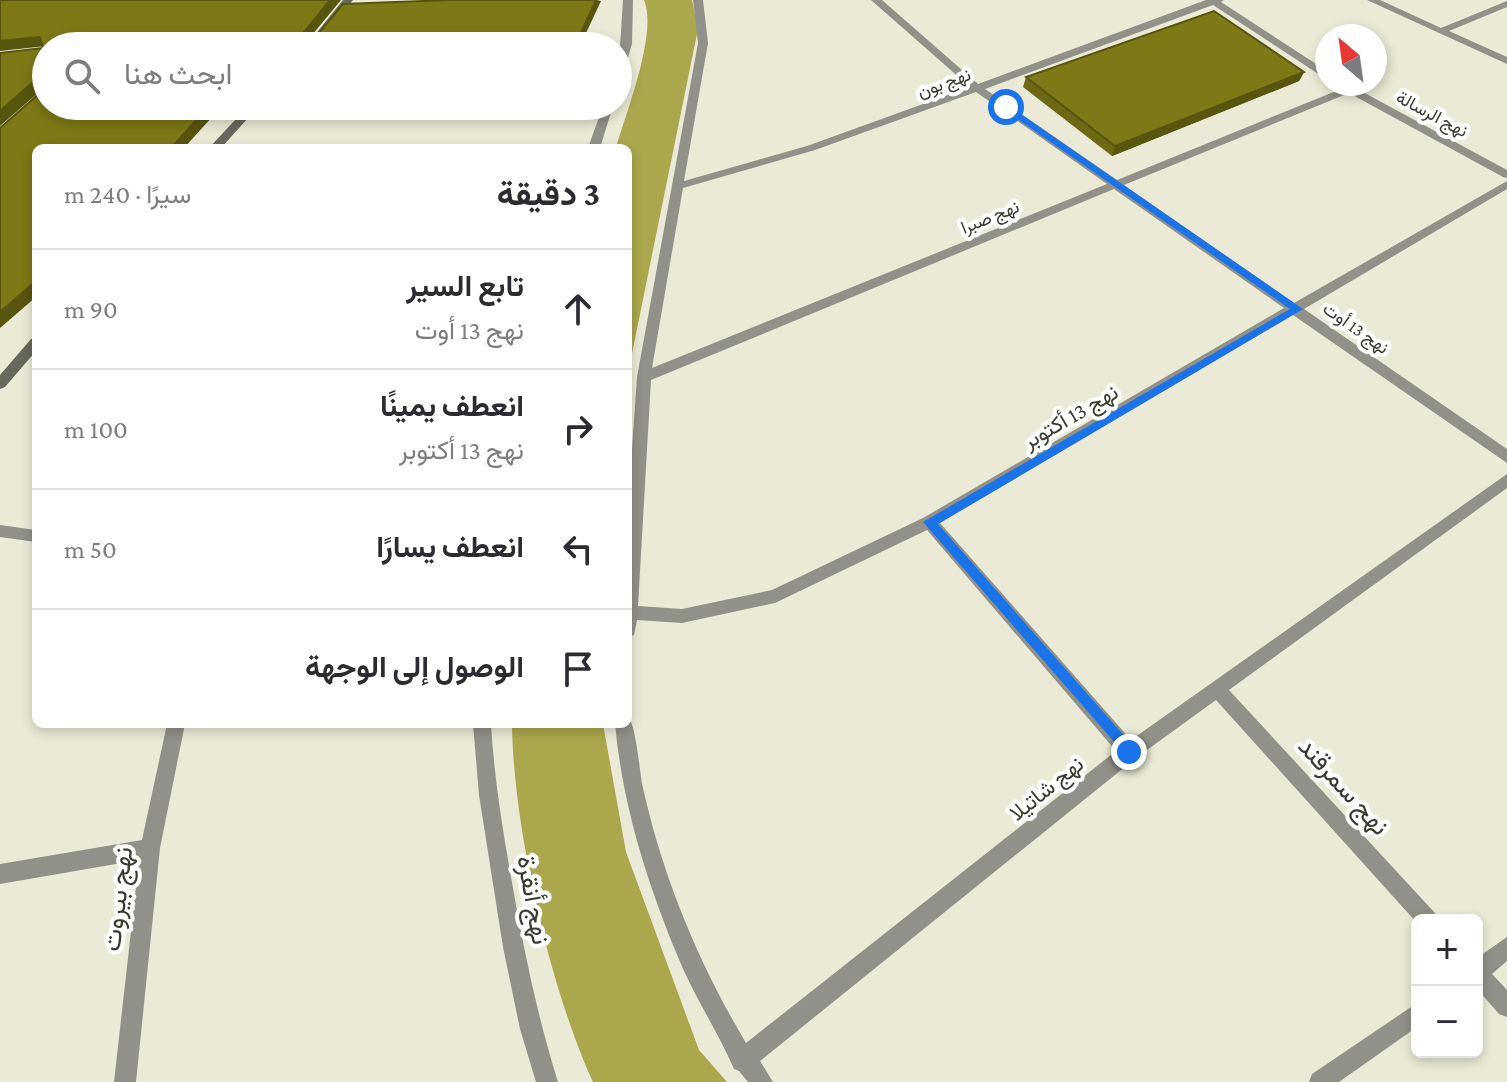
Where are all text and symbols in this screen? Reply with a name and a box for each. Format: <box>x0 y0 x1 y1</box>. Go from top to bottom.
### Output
north arrow <box>1315 24 1387 96</box>
search box <box>32 32 632 120</box>
icon: search <box>60 54 104 98</box>
text: ابحث هنا <box>124 57 233 90</box>
street label: نهج بون <box>915 64 974 104</box>
street label: نهج الرسالة <box>1392 87 1471 143</box>
route start <box>988 89 1024 125</box>
text: 3 دقيقة <box>497 175 600 212</box>
text: سيرًا · 240 m <box>64 180 191 209</box>
street label: نهج صبرا <box>958 196 1023 240</box>
text: تابع السير <box>406 269 524 302</box>
icon: ahead <box>556 287 600 331</box>
text: 90 m <box>64 295 118 324</box>
street label: نهج 13 أوت <box>1318 298 1393 360</box>
text: نهج 13 أوت <box>415 316 524 345</box>
street label: نهج 13 أكتوبر <box>1017 379 1123 456</box>
text: انعطف يمينًا <box>380 389 524 422</box>
icon: right <box>556 407 600 451</box>
text: 100 m <box>64 415 128 444</box>
text: نهج 13 أكتوبر <box>399 436 524 465</box>
icon: left <box>556 527 600 571</box>
text: انعطف يسارًا <box>376 530 524 563</box>
text: 50 m <box>64 535 117 564</box>
icon: arrive <box>556 647 600 691</box>
text: الوصول إلى الوجهة <box>305 650 524 683</box>
street label: نهج سمرقند <box>1290 732 1395 843</box>
route end <box>1111 734 1147 770</box>
street label: نهج شاتيلا <box>1004 751 1089 827</box>
street label: نهج بيروت <box>97 845 141 953</box>
street label: نهج أنقرة <box>508 853 557 947</box>
map controls <box>1411 914 1483 1058</box>
button: + <box>1411 914 1483 986</box>
button: − <box>1411 986 1483 1058</box>

